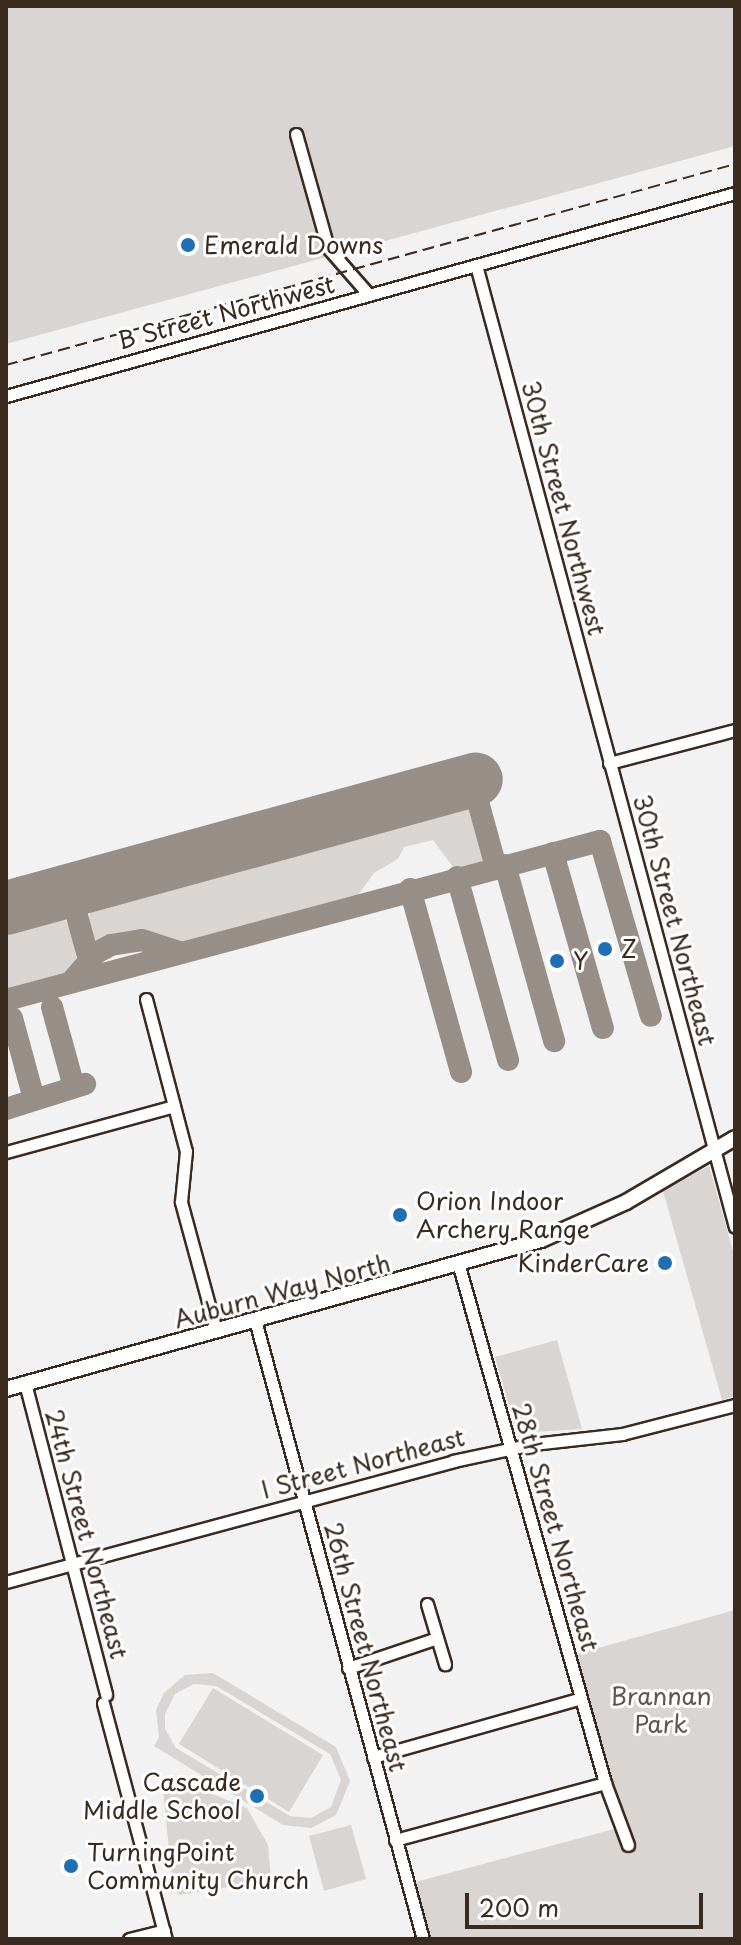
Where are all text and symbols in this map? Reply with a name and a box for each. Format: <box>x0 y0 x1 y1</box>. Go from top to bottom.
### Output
place label: Emerald Downs <box>204 231 385 259</box>
marker: Emerald Downs <box>179 236 197 254</box>
street label: B Street Northwest <box>115 269 337 355</box>
street label: 30th Street Northwest <box>516 377 612 639</box>
street label: 30th Street Northeast <box>628 791 722 1049</box>
place label: Z <box>621 935 637 963</box>
marker: Z <box>596 940 614 958</box>
place label: Y <box>573 947 588 975</box>
marker: Y <box>548 952 566 970</box>
place label: Orion Indoor Archery Range <box>416 1187 591 1243</box>
marker: Orion Indoor Archery Range <box>391 1206 409 1224</box>
street label: Auburn Way North <box>172 1249 392 1333</box>
place label: KinderCare <box>517 1249 649 1277</box>
marker: KinderCare <box>656 1254 674 1272</box>
street label: 28th Street Northeast <box>507 1399 605 1655</box>
street label: 24th Street Northeast <box>40 1406 134 1662</box>
street label: I Street Northeast <box>258 1422 468 1504</box>
street label: 26th Street Northeast <box>319 1519 413 1775</box>
park label: Brannan Park <box>610 1682 712 1738</box>
place label: Cascade Middle School <box>81 1768 241 1824</box>
marker: Cascade Middle School <box>248 1787 266 1805</box>
place label: TurningPoint Community Church <box>87 1838 311 1894</box>
marker: TurningPoint Community Church <box>62 1857 80 1875</box>
scale bar <box>469 1877 707 1927</box>
text: 200 m <box>479 1889 559 1925</box>

